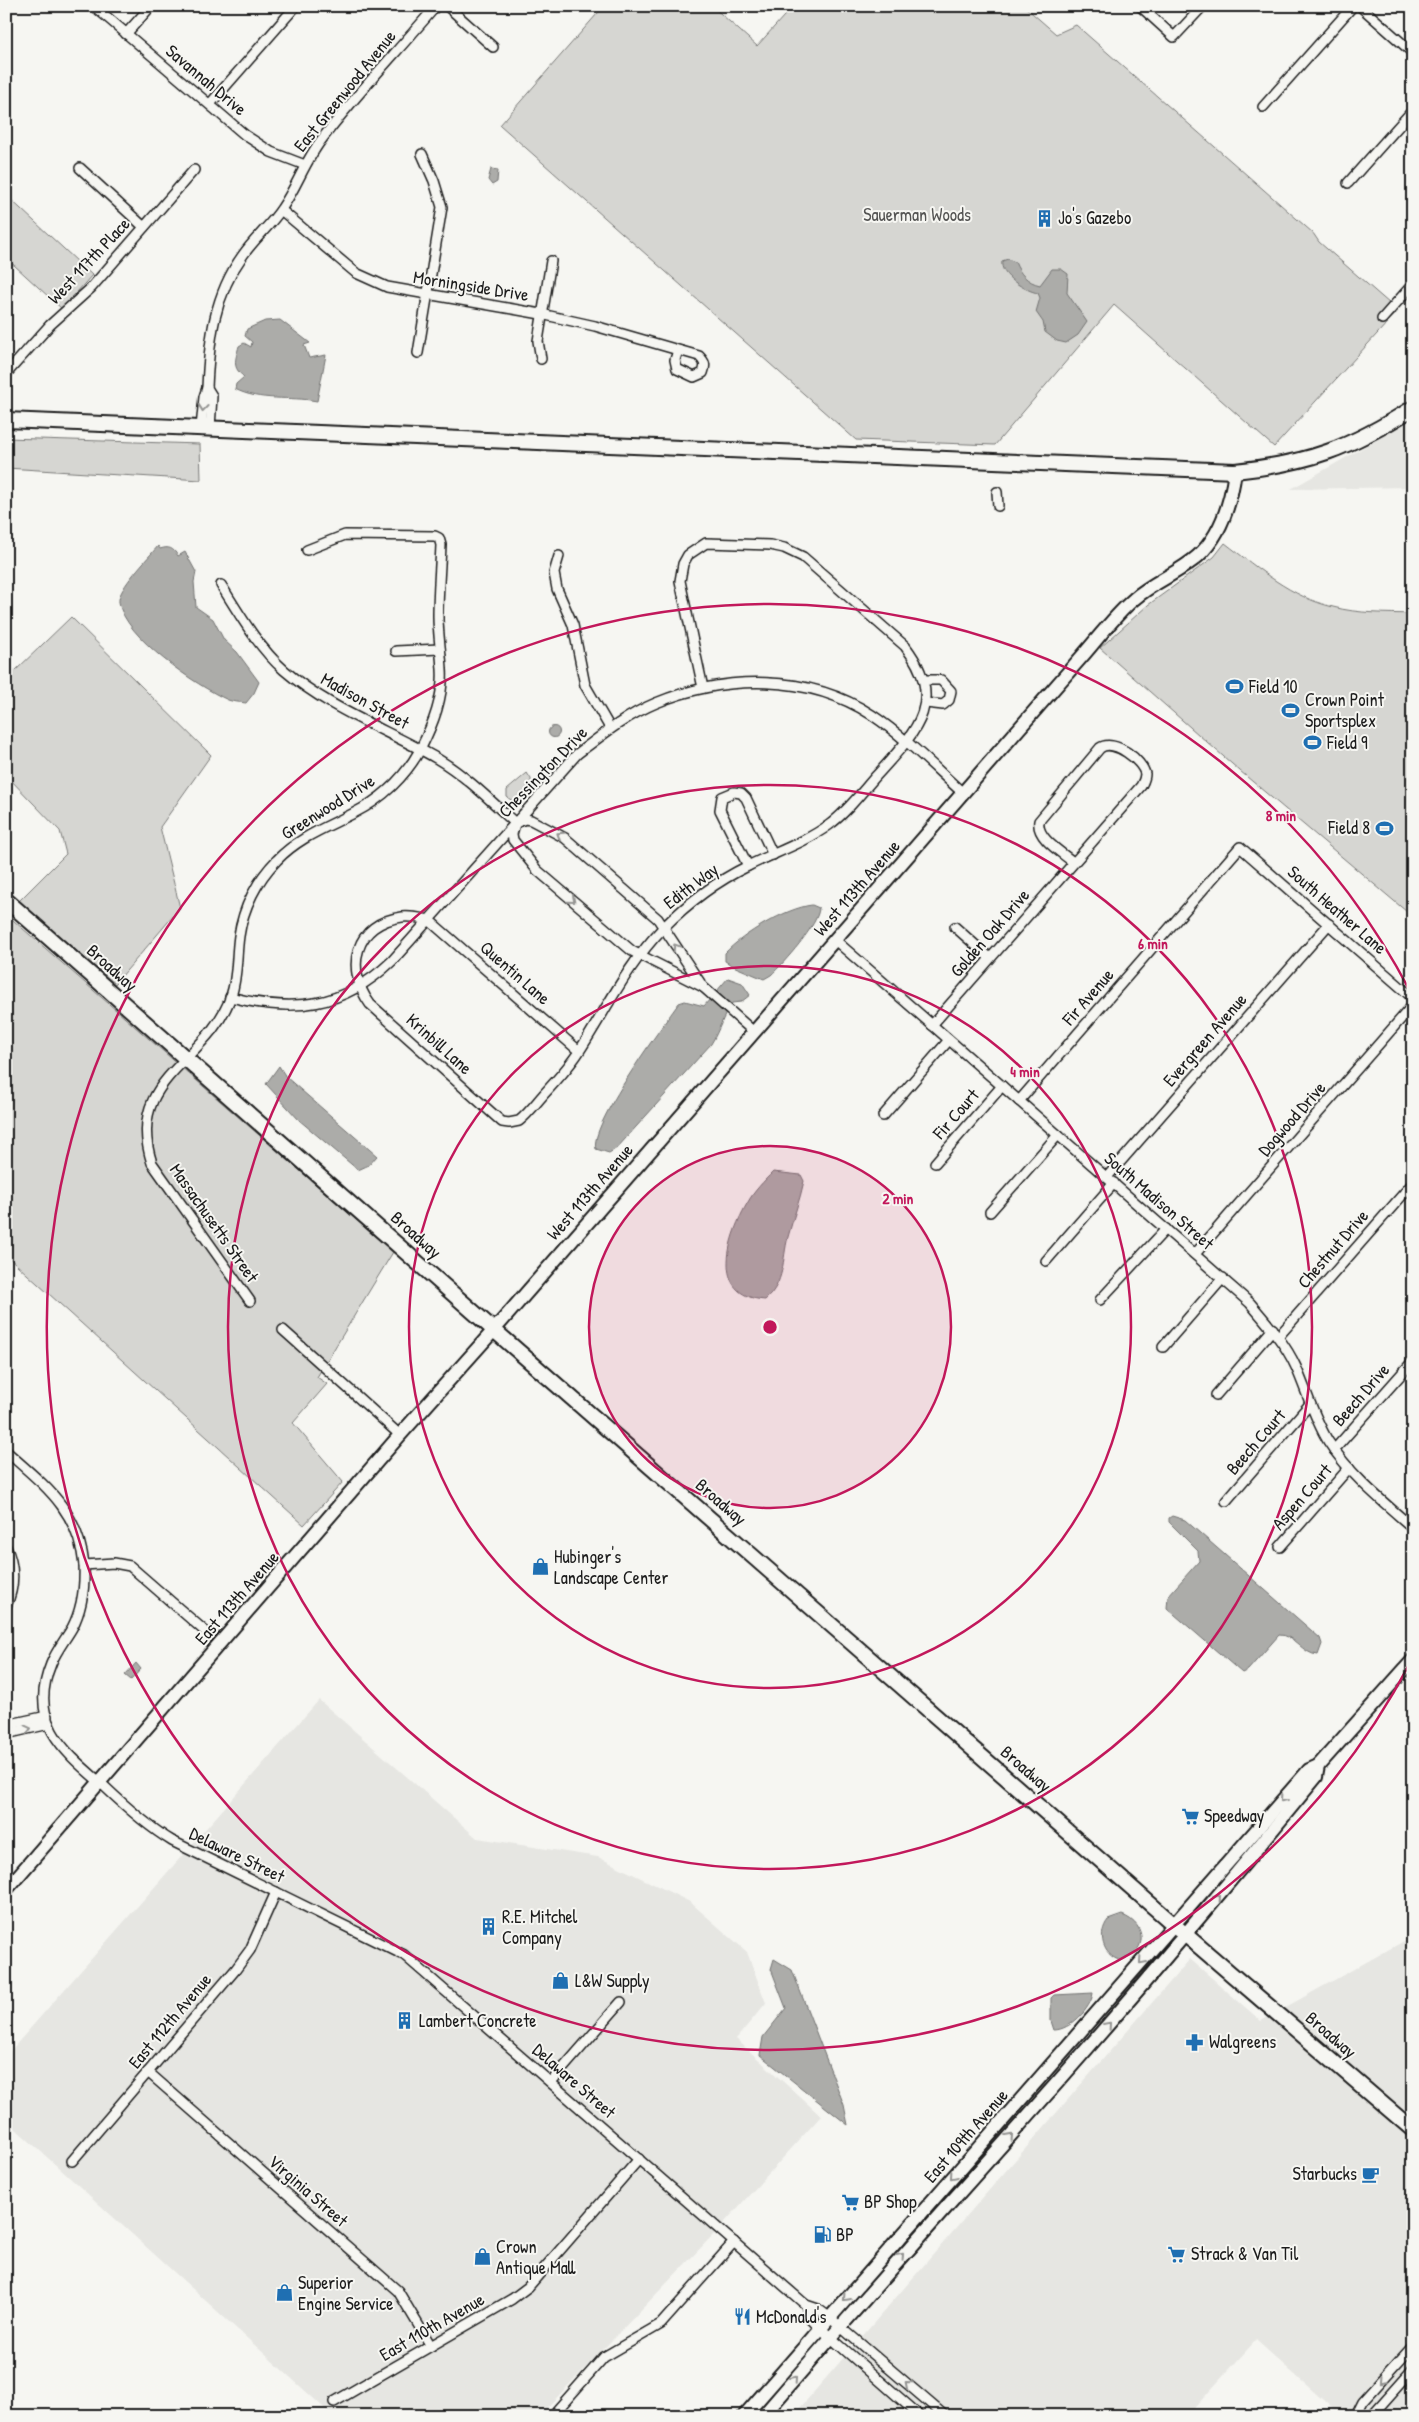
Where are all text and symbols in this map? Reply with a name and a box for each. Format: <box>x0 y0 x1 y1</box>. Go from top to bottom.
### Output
street label: East Greenwood Avenue <box>288 25 402 157</box>
street label: Savannah Drive <box>161 38 252 121</box>
park label: Sauerman Woods <box>863 202 971 227</box>
place label: Jo's Gazebo <box>1058 205 1131 230</box>
building icon: Jo's Gazebo <box>1034 208 1054 228</box>
street label: West 117th Place <box>42 212 135 309</box>
street label: Morningside Drive <box>412 264 531 307</box>
one-way arrow <box>198 404 209 412</box>
street label: Madison Street <box>317 666 415 735</box>
place label: Field 10 <box>1248 674 1298 699</box>
sports icon: Field 10 <box>1225 677 1245 697</box>
place label: Crown Point Sportsplex <box>1305 687 1385 733</box>
sports icon: Crown Point Sportsplex <box>1281 700 1301 720</box>
street label: Chessington Drive <box>493 720 593 823</box>
place label: Field 9 <box>1326 730 1368 755</box>
sports icon: Field 9 <box>1303 733 1323 753</box>
street label: Greenwood Drive <box>276 768 379 845</box>
text: 8 min <box>1266 805 1296 826</box>
place label: Field 8 <box>1327 815 1370 840</box>
sports icon: Field 8 <box>1374 818 1394 838</box>
one-way arrow <box>556 832 565 841</box>
street label: West 113th Avenue <box>808 834 905 941</box>
street label: Edith Way <box>658 857 724 914</box>
street label: South Heather Lane <box>1282 859 1392 960</box>
street label: Golden Oak Drive <box>944 883 1035 982</box>
one-way arrow <box>566 894 575 903</box>
text: 6 min <box>1138 933 1168 954</box>
street label: Quentin Lane <box>475 935 556 1010</box>
street label: Broadway <box>82 938 143 997</box>
one-way arrow <box>673 943 683 952</box>
street label: Fir Avenue <box>1055 963 1119 1031</box>
street label: Evergreen Avenue <box>1157 988 1252 1092</box>
street label: Krinbill Lane <box>401 1007 478 1080</box>
text: 4 min <box>1010 1061 1040 1082</box>
street label: Dogwood Drive <box>1252 1076 1331 1161</box>
street label: Fir Court <box>926 1082 985 1145</box>
street label: West 113th Avenue <box>541 1138 638 1245</box>
street label: South Madison Street <box>1099 1146 1220 1256</box>
street label: Massachusetts Street <box>164 1158 265 1288</box>
text: 2 min <box>883 1188 914 1209</box>
street label: Chestnut Drive <box>1291 1204 1374 1294</box>
street label: Broadway <box>386 1205 447 1264</box>
centre of rings <box>761 1318 779 1336</box>
street label: Beech Drive <box>1326 1358 1395 1432</box>
street label: Beech Court <box>1220 1403 1292 1480</box>
street label: Aspen Court <box>1266 1458 1338 1535</box>
street label: Broadway <box>690 1472 753 1531</box>
place label: Hubinger's Landscape Center <box>554 1544 668 1590</box>
street label: East 113th Avenue <box>189 1545 284 1650</box>
shop icon: Hubinger's Landscape Center <box>530 1557 550 1577</box>
one-way arrow <box>23 1724 32 1735</box>
street label: Broadway <box>995 1739 1058 1798</box>
one-way arrow <box>1281 1793 1289 1802</box>
place label: Speedway <box>1204 1803 1265 1828</box>
supermarket icon: Speedway <box>1180 1806 1200 1826</box>
street label: Delaware Street <box>185 1821 290 1889</box>
one-way arrow <box>1212 1894 1221 1903</box>
place label: R.E. Mitchel Company <box>502 1904 578 1950</box>
building icon: R.E. Mitchel Company <box>478 1917 498 1937</box>
one-way arrow <box>1139 1955 1148 1964</box>
street label: East 112th Avenue <box>122 1968 217 2074</box>
place label: L&W Supply <box>575 1968 650 1993</box>
shop icon: L&W Supply <box>551 1971 571 1991</box>
street label: Broadway <box>1300 2005 1363 2064</box>
place label: Lambert Concrete <box>419 2008 537 2033</box>
building icon: Lambert Concrete <box>395 2011 415 2031</box>
one-way arrow <box>1102 2022 1111 2031</box>
place label: Walgreens <box>1209 2029 1276 2054</box>
pharmacy icon: Walgreens <box>1185 2032 1205 2052</box>
street label: Delaware Street <box>527 2037 622 2124</box>
street label: East 109th Avenue <box>918 2083 1013 2188</box>
one-way arrow <box>1004 2132 1013 2141</box>
street label: Virginia Street <box>263 2149 354 2233</box>
place label: Starbucks <box>1293 2161 1357 2186</box>
cafe icon: Starbucks <box>1361 2164 1381 2184</box>
one-way arrow <box>951 2170 959 2179</box>
place label: BP Shop <box>864 2189 917 2214</box>
supermarket icon: BP Shop <box>840 2192 860 2212</box>
place label: BP <box>836 2222 854 2247</box>
fuel station icon: BP <box>812 2225 832 2245</box>
place label: Crown Antique Mall <box>496 2234 576 2280</box>
place label: Strack & Van Til <box>1191 2241 1299 2266</box>
supermarket icon: Strack & Van Til <box>1167 2244 1187 2264</box>
shop icon: Crown Antique Mall <box>472 2247 492 2267</box>
one-way arrow <box>896 2253 905 2262</box>
place label: Superior Engine Service <box>298 2270 393 2316</box>
shop icon: Superior Engine Service <box>274 2283 294 2303</box>
street label: East 110th Avenue <box>375 2287 489 2367</box>
one-way arrow <box>843 2293 852 2302</box>
place label: McDonald's <box>756 2304 826 2329</box>
restaurant icon: McDonald's <box>732 2307 752 2327</box>
one-way arrow <box>1380 2374 1389 2383</box>
one-way arrow <box>789 2375 798 2384</box>
one-way arrow <box>905 2381 914 2390</box>

